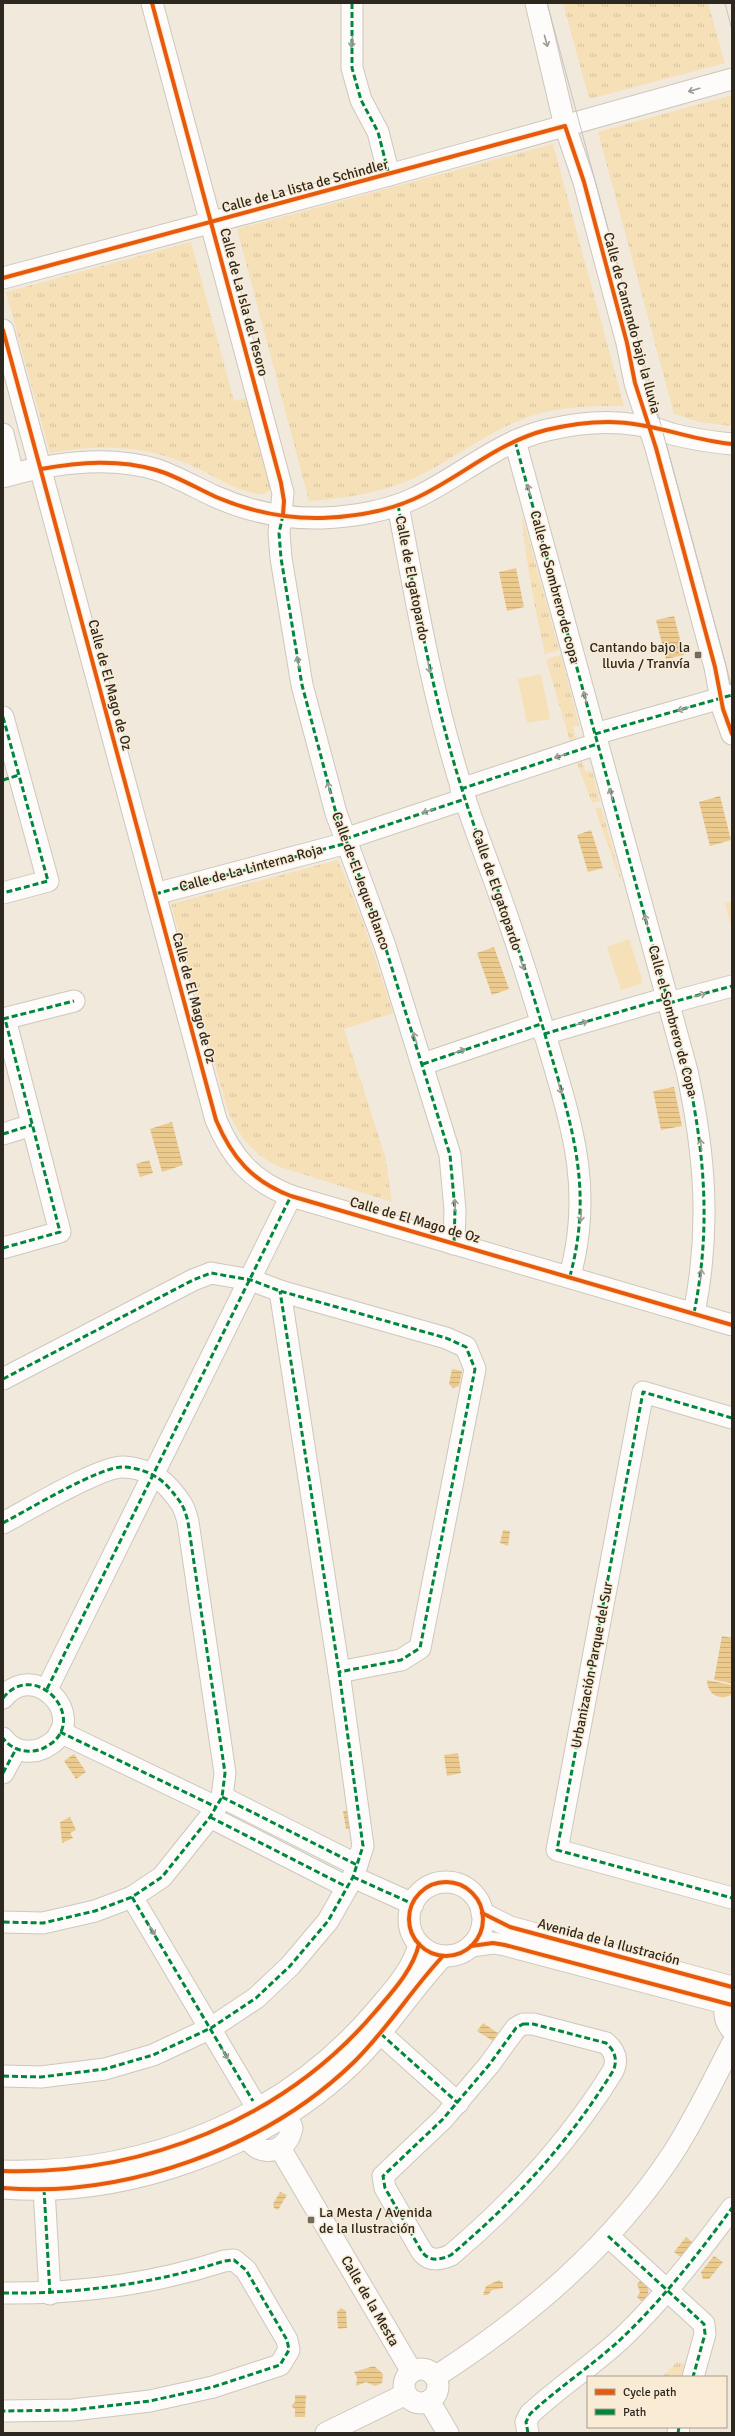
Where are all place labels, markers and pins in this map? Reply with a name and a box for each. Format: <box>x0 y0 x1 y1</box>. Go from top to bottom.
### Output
place label: Cantando bajo la lluvia / Tranvía <box>589 639 690 672</box>
marker: Cantando bajo la lluvia / Tranvía <box>693 650 703 660</box>
place label: La Mesta / Avenida de la Ilustración <box>319 2204 432 2237</box>
marker: La Mesta / Avenida de la Ilustración <box>306 2215 316 2225</box>

